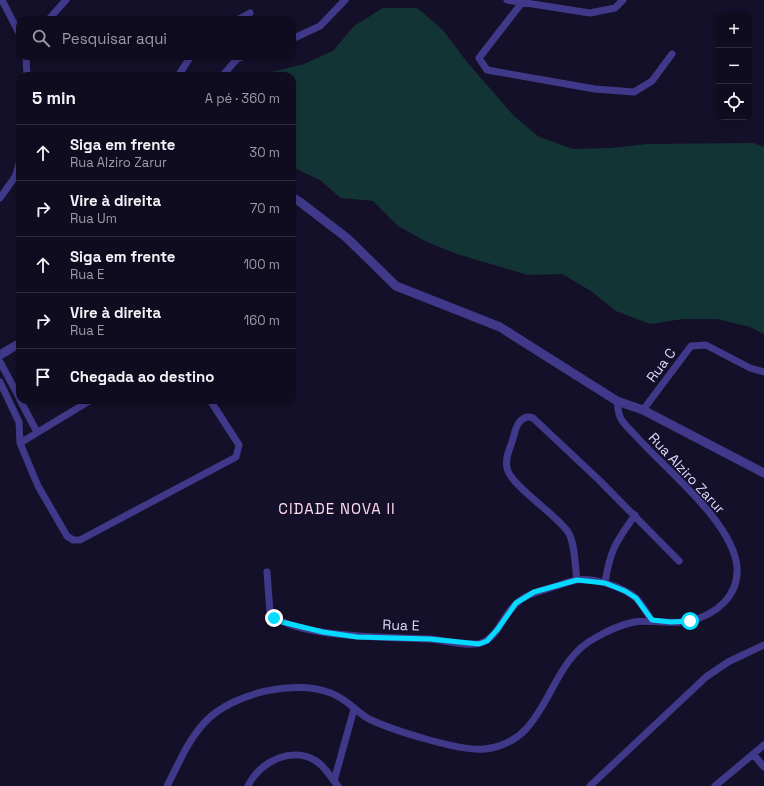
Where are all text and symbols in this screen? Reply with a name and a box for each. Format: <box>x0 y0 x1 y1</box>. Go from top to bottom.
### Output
map controls <box>716 12 752 120</box>
button: + <box>716 12 752 48</box>
search box <box>16 16 296 60</box>
icon: search <box>30 27 52 49</box>
text: Pesquisar aqui <box>62 29 167 48</box>
button: − <box>716 48 752 84</box>
button: locate <box>716 84 752 120</box>
text: 5 min <box>32 87 76 109</box>
text: A pé · 360 m <box>205 90 280 107</box>
text: Siga em frente <box>70 135 176 154</box>
icon: ahead <box>32 142 54 164</box>
text: 30 m <box>249 144 280 161</box>
text: Rua Alziro Zarur <box>70 154 167 171</box>
text: Vire à direita <box>70 191 161 210</box>
icon: right <box>32 198 54 220</box>
text: 70 m <box>250 200 280 217</box>
text: Rua Um <box>70 210 117 227</box>
text: Siga em frente <box>70 247 176 266</box>
icon: ahead <box>32 254 54 276</box>
text: 100 m <box>243 256 280 273</box>
text: Rua E <box>70 266 104 283</box>
text: Vire à direita <box>70 303 161 322</box>
icon: right <box>32 310 54 332</box>
text: 160 m <box>244 312 280 329</box>
text: Rua E <box>70 322 104 339</box>
street label: Rua C <box>642 344 680 386</box>
icon: arrive <box>32 366 54 388</box>
text: Chegada ao destino <box>70 367 214 386</box>
street label: Rua Alziro Zarur <box>645 429 729 517</box>
district label: CIDADE NOVA II <box>278 499 396 518</box>
route end <box>265 609 283 627</box>
route start <box>681 612 699 630</box>
street label: Rua E <box>382 615 420 635</box>

